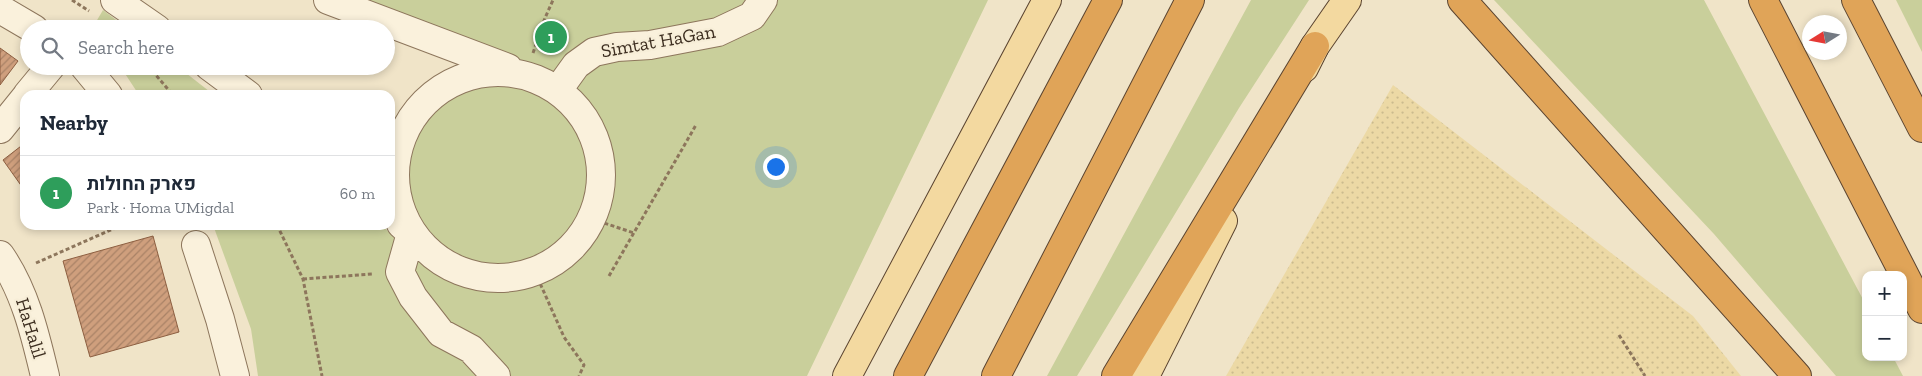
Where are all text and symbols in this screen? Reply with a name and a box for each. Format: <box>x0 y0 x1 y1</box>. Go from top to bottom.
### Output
north arrow <box>1802 15 1847 60</box>
pin: 1 <box>535 18 567 56</box>
search box <box>20 20 395 75</box>
street label: Simtat HaGan <box>599 20 717 62</box>
icon: search <box>38 34 66 62</box>
text: Search here <box>78 36 174 59</box>
text: Nearby <box>40 110 108 135</box>
your location <box>763 154 789 180</box>
text: פארק החולות <box>87 172 196 195</box>
text: 1 <box>53 184 59 203</box>
text: 60 m <box>340 184 375 203</box>
text: Park · Homa UMigdal <box>87 198 234 217</box>
map controls <box>1862 271 1907 361</box>
button: + <box>1862 271 1907 316</box>
street label: HaHalil <box>11 295 51 361</box>
button: − <box>1862 316 1907 361</box>

